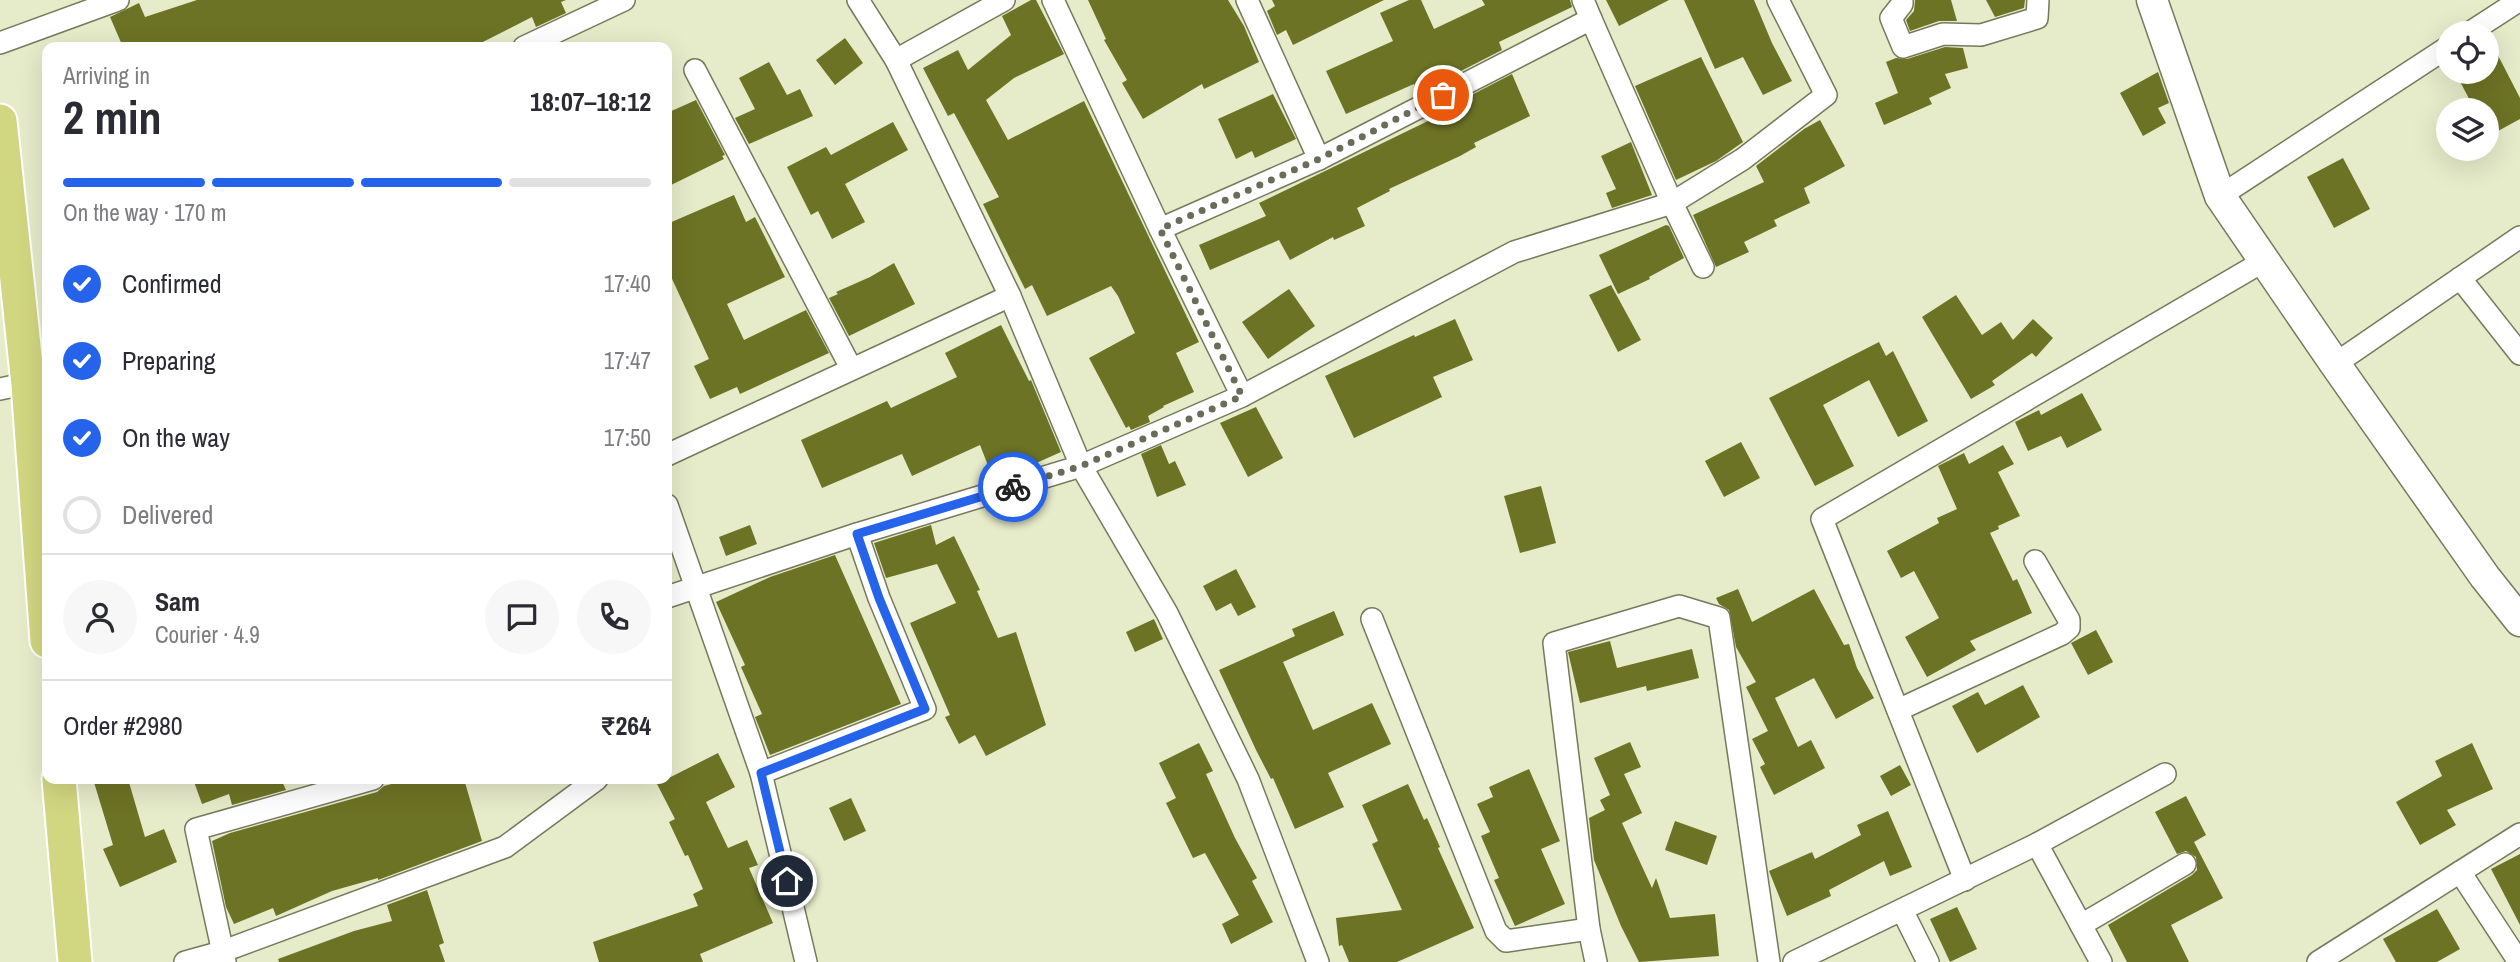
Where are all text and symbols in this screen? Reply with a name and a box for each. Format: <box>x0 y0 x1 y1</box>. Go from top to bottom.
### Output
map controls <box>2436 21 2499 161</box>
button: locate <box>2436 21 2499 84</box>
text: Arriving in <box>63 60 150 91</box>
pin <box>1413 65 1473 125</box>
icon: bag <box>1424 76 1462 114</box>
text: 18:07–18:12 <box>530 84 651 119</box>
text: 2 min <box>63 86 162 148</box>
button: layers <box>2436 98 2499 161</box>
text: On the way · 170 m <box>63 197 227 228</box>
icon: check <box>63 265 101 303</box>
text: Confirmed <box>122 266 222 301</box>
text: 17:40 <box>604 268 651 299</box>
icon: check <box>63 342 101 380</box>
text: Preparing <box>122 343 216 378</box>
text: 17:47 <box>604 345 651 376</box>
icon: check <box>63 419 101 457</box>
text: On the way <box>122 420 230 455</box>
text: 17:50 <box>604 422 651 453</box>
courier <box>978 452 1048 522</box>
icon: bike <box>994 468 1032 506</box>
text: Delivered <box>122 497 213 532</box>
button: person <box>63 580 137 654</box>
button: chat <box>485 580 559 654</box>
button: phone <box>577 580 651 654</box>
text: Sam <box>155 584 200 619</box>
text: Courier · 4.9 <box>155 619 260 650</box>
text: Order #2980 <box>63 708 183 743</box>
text: ₹264 <box>600 708 651 743</box>
pin <box>757 851 817 911</box>
icon: home <box>768 862 806 900</box>

